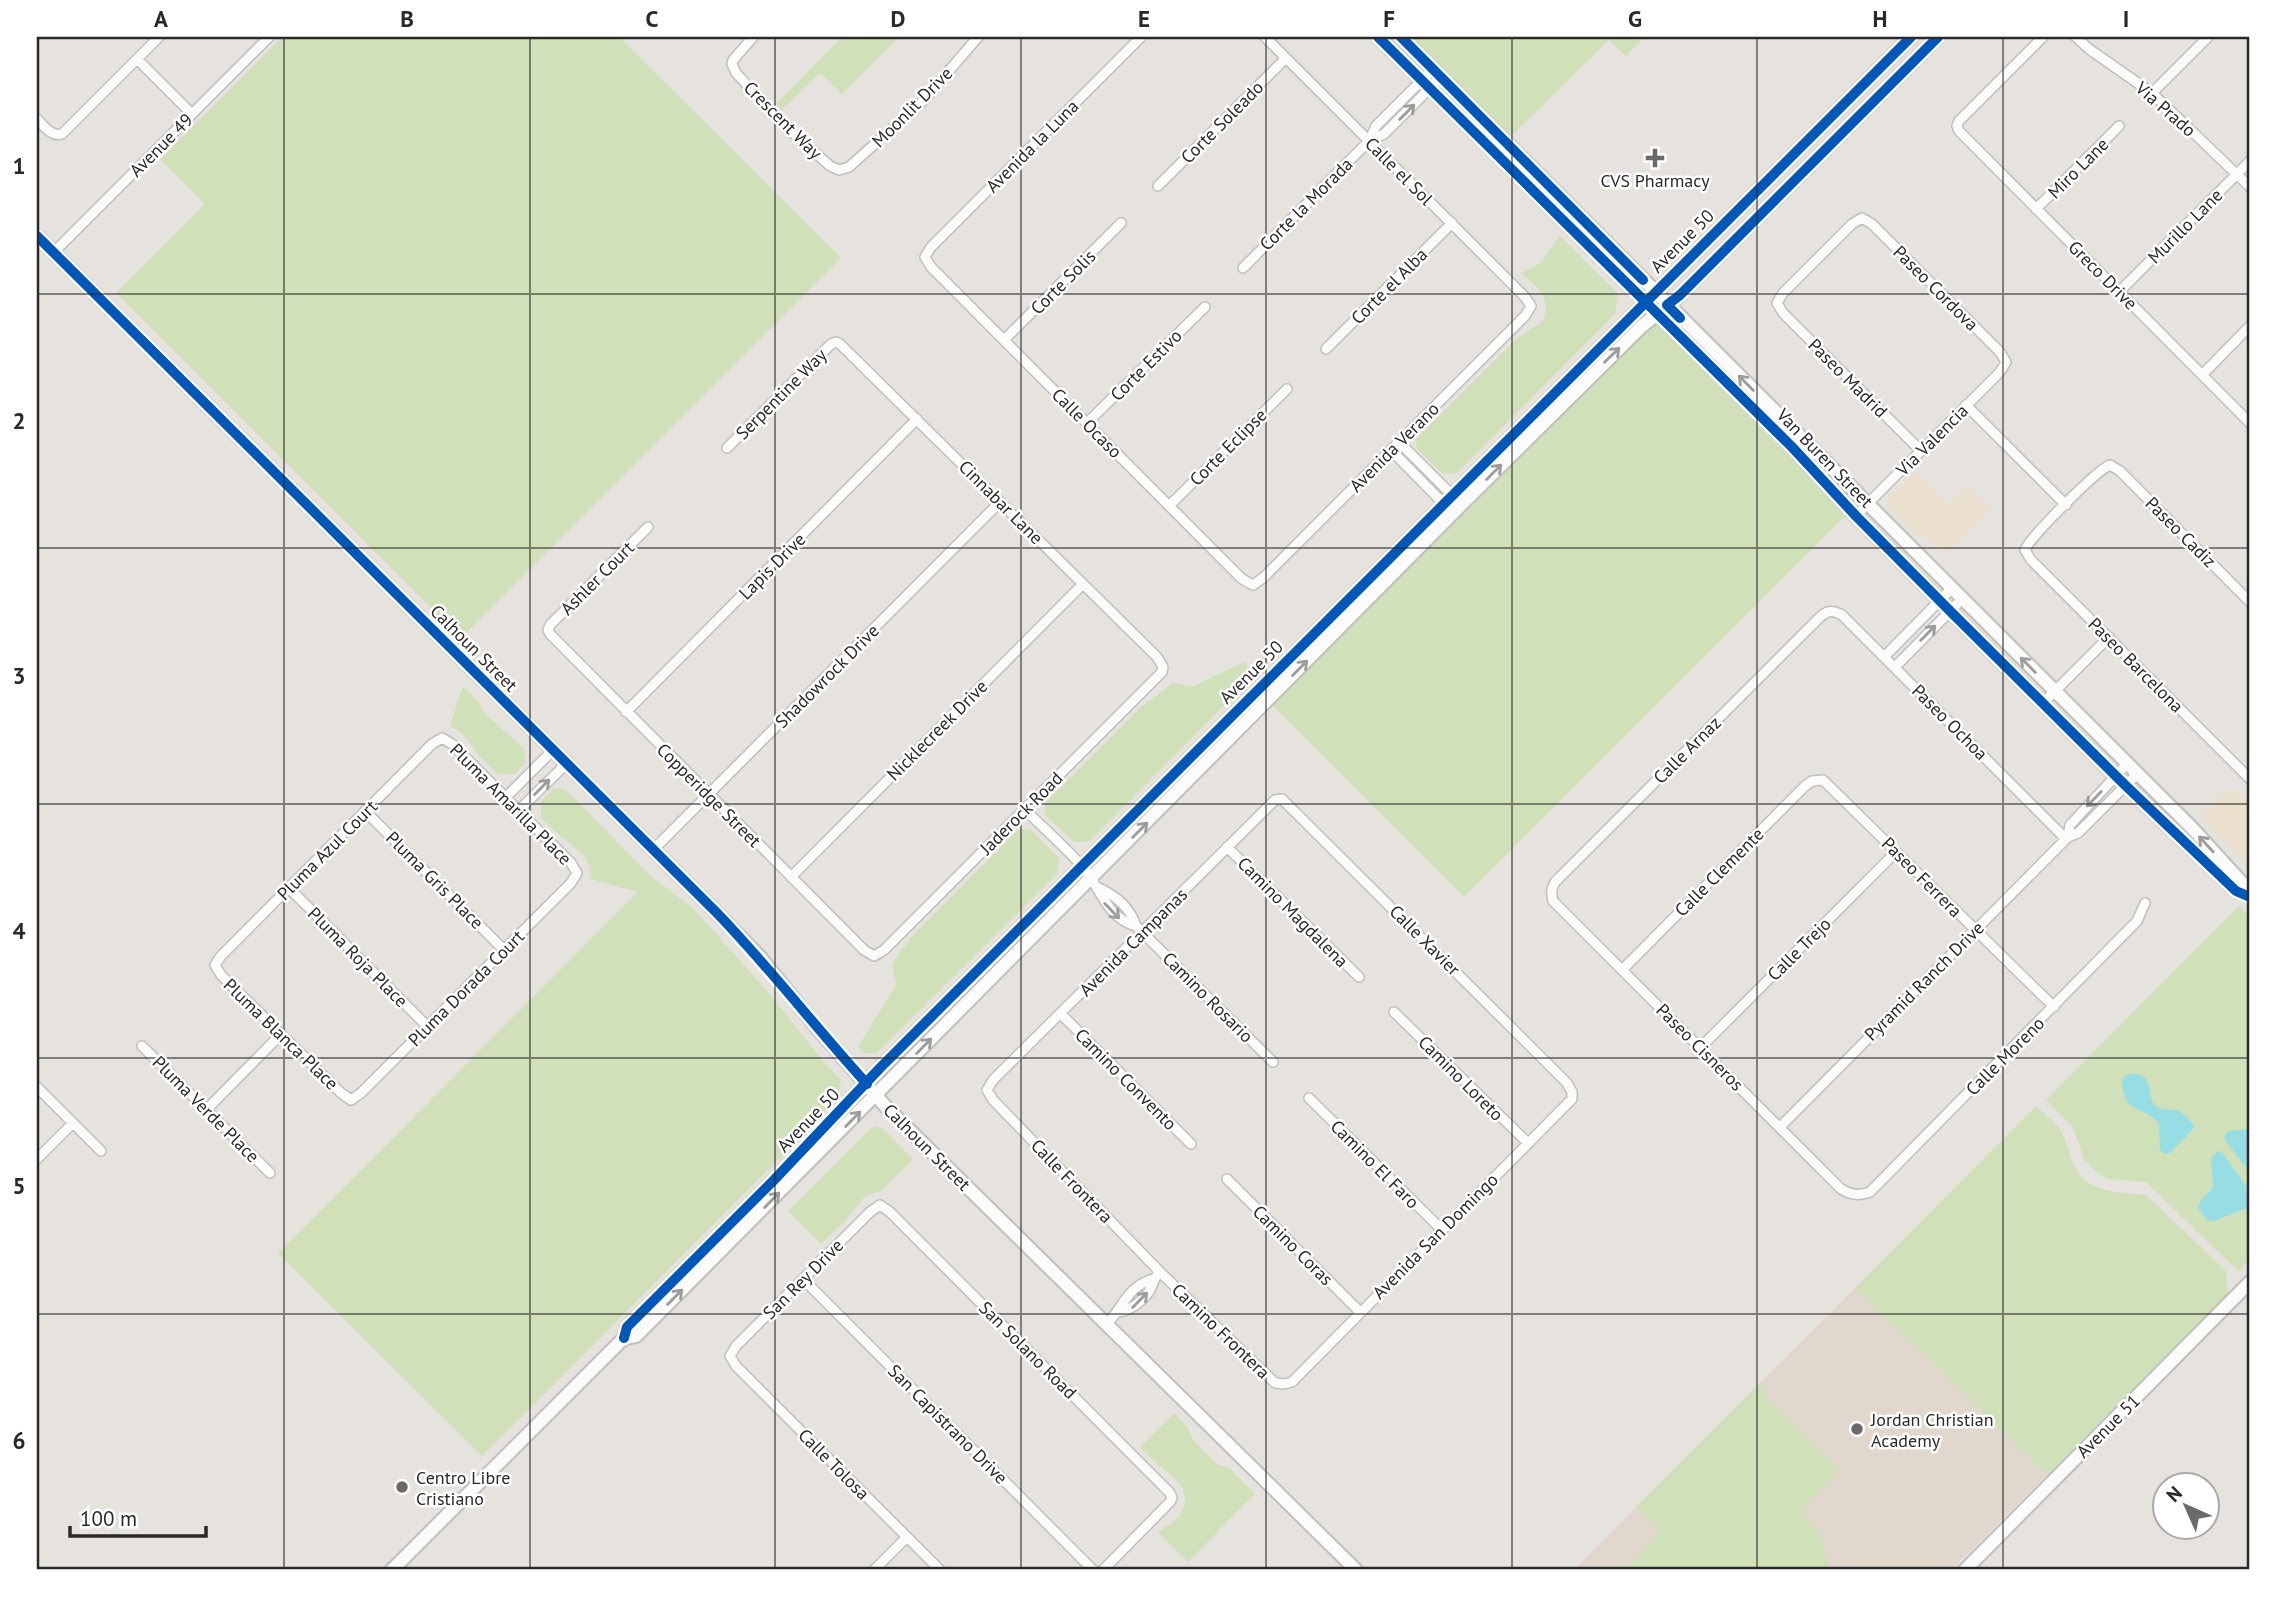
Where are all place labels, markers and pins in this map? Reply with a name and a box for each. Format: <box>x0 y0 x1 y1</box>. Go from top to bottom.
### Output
marker: CVS Pharmacy <box>1647 150 1663 166</box>
place label: CVS Pharmacy <box>1600 169 1710 192</box>
place label: Jordan Christian Academy <box>1870 1408 1994 1452</box>
marker: Jordan Christian Academy <box>1849 1421 1865 1437</box>
place label: Centro Libre Cristiano <box>416 1466 510 1510</box>
marker: Centro Libre Cristiano <box>394 1479 410 1495</box>

